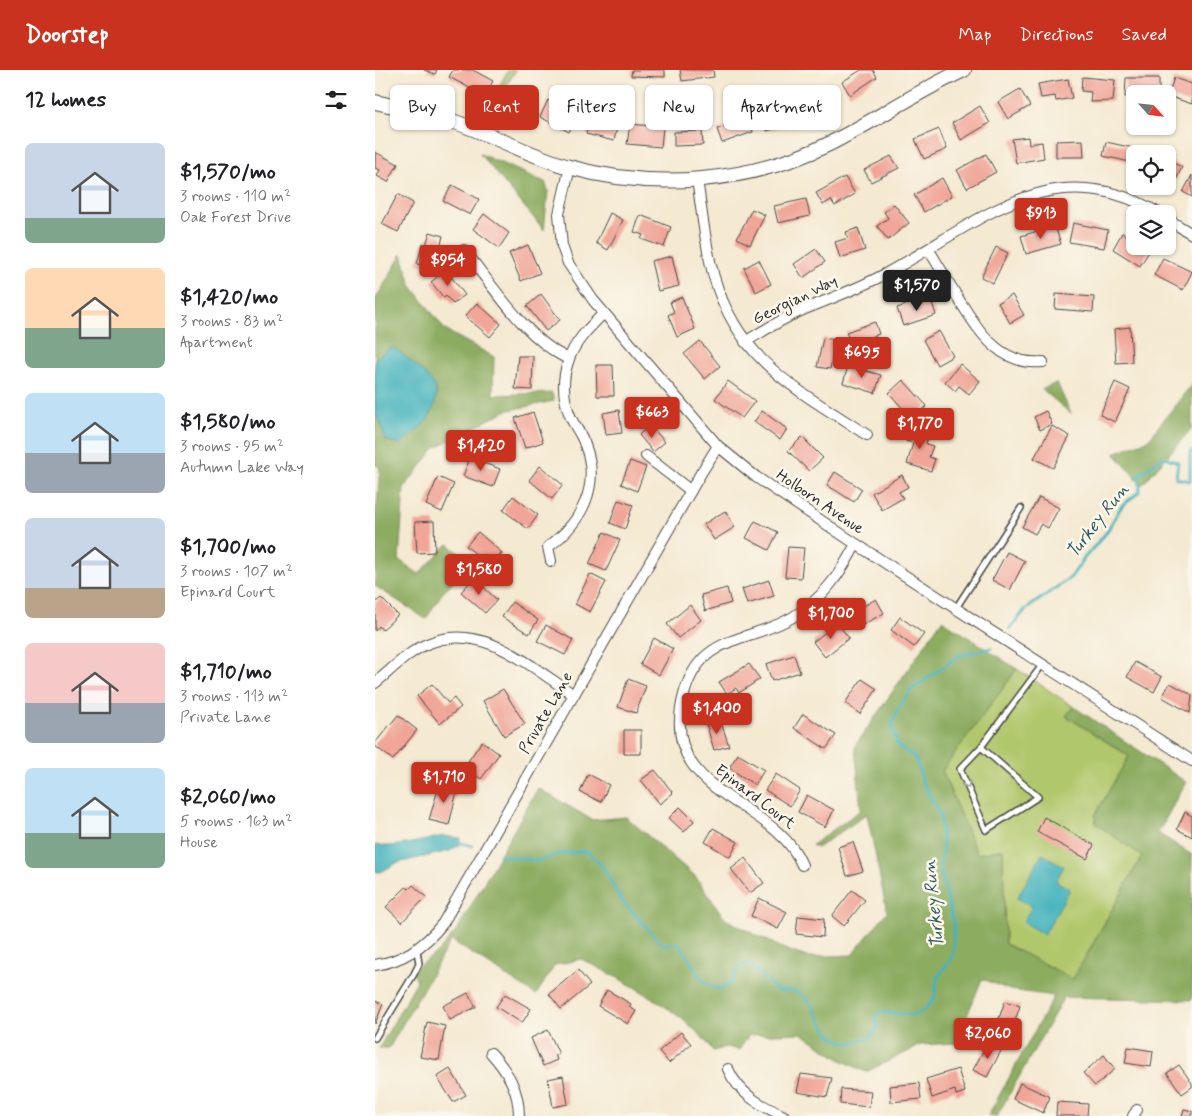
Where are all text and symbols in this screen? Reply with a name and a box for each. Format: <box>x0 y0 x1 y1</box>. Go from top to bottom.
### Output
text: Doorstep <box>25 20 109 51</box>
text: Map <box>959 23 992 47</box>
text: Directions <box>1020 23 1094 47</box>
text: Saved <box>1122 23 1167 47</box>
chip: Buy <box>390 85 455 130</box>
chip: Rent <box>465 85 539 130</box>
chip: Filters <box>549 85 635 130</box>
chip: New <box>645 85 713 130</box>
chip: Apartment <box>723 85 841 130</box>
north arrow <box>1126 85 1176 135</box>
map controls <box>1126 85 1176 255</box>
text: 12 homes <box>25 86 106 114</box>
icon: filters <box>322 86 350 114</box>
button: locate <box>1126 145 1176 195</box>
text: $1,570/mo <box>180 158 276 186</box>
icon: home <box>65 163 125 223</box>
text: 3 rooms · 110 m² <box>180 186 291 207</box>
pin: $913 <box>1011 198 1071 240</box>
text: $913 <box>1026 203 1056 224</box>
button: layers <box>1126 205 1176 255</box>
text: Oak Forest Drive <box>180 207 291 228</box>
pin: $954 <box>418 244 478 287</box>
text: $954 <box>430 250 466 271</box>
street label: Georgian Way <box>749 270 841 330</box>
pin: $1,570 <box>876 270 958 312</box>
text: $1,570 <box>894 275 940 296</box>
text: $1,420/mo <box>180 283 278 311</box>
icon: home <box>65 288 125 348</box>
text: 3 rooms · 83 m² <box>180 311 283 332</box>
text: Apartment <box>180 332 253 353</box>
pin: $695 <box>832 336 892 379</box>
text: $695 <box>844 342 880 363</box>
pin: $663 <box>622 396 682 439</box>
text: $663 <box>636 402 669 423</box>
text: $1,580/mo <box>180 408 275 436</box>
pin: $1,770 <box>879 408 961 450</box>
icon: home <box>65 413 125 473</box>
text: $1,770 <box>897 413 943 434</box>
pin: $1,420 <box>440 430 522 472</box>
text: $1,420 <box>457 435 505 456</box>
text: 3 rooms · 95 m² <box>180 436 284 457</box>
text: Autumn Lake Way <box>180 457 304 478</box>
street label: Holborn Avenue <box>772 465 869 540</box>
water label: Turkey Run <box>1061 479 1135 563</box>
text: $1,700/mo <box>180 533 276 561</box>
icon: home <box>65 538 125 598</box>
pin: $1,580 <box>438 554 520 596</box>
text: $1,580 <box>456 559 502 580</box>
text: 3 rooms · 107 m² <box>180 561 293 582</box>
text: Epinard Court <box>180 582 276 603</box>
pin: $1,700 <box>790 598 872 640</box>
text: $1,700 <box>808 603 854 624</box>
text: $1,710/mo <box>180 658 272 686</box>
icon: home <box>65 663 125 723</box>
street label: Private Lane <box>514 668 578 758</box>
text: 3 rooms · 113 m² <box>180 686 288 707</box>
pin: $1,400 <box>676 692 758 735</box>
text: $1,400 <box>693 698 741 719</box>
text: Private Lane <box>180 707 271 728</box>
street label: Epinard Court <box>711 760 800 834</box>
pin: $1,710 <box>403 762 485 804</box>
text: $1,710 <box>422 767 466 788</box>
one-way arrow <box>960 780 971 789</box>
text: $2,060/mo <box>180 783 276 811</box>
icon: home <box>65 788 125 848</box>
text: 5 rooms · 163 m² <box>180 811 292 832</box>
text: House <box>180 832 218 853</box>
water label: Turkey Run <box>917 859 951 949</box>
pin: $2,060 <box>947 1018 1029 1060</box>
text: $2,060 <box>965 1023 1011 1044</box>

